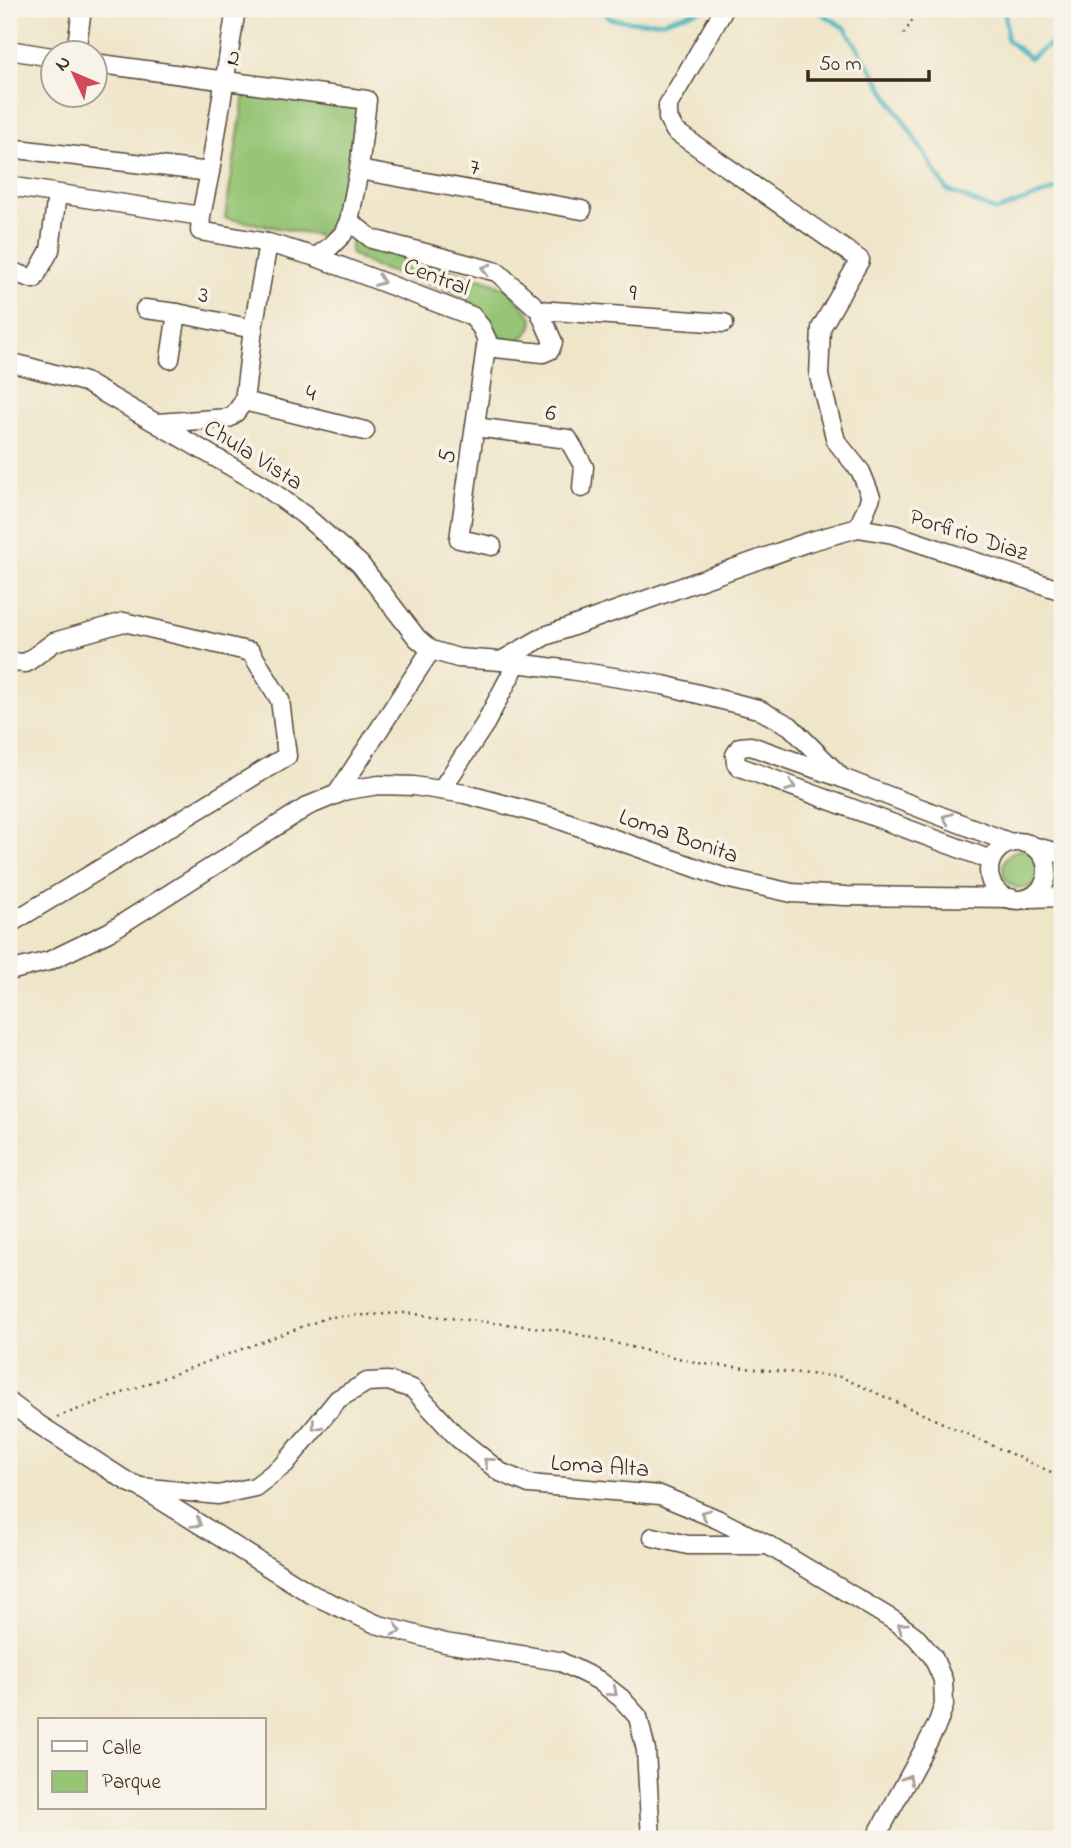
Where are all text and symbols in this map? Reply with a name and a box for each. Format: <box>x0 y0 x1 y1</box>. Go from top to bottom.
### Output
north arrow <box>38 38 108 108</box>
scale bar <box>808 38 929 82</box>
street label: 2 <box>225 41 242 78</box>
text: N <box>49 50 78 78</box>
text: 50 m <box>819 50 862 80</box>
street label: 7 <box>467 150 483 187</box>
street label: Central <box>398 250 474 307</box>
one-way arrow <box>480 263 492 278</box>
one-way arrow <box>373 273 385 287</box>
street label: 9 <box>628 277 638 312</box>
street label: 3 <box>195 278 212 315</box>
street label: 4 <box>301 376 320 413</box>
street label: 6 <box>543 396 559 433</box>
street label: Chula Vista <box>196 412 309 500</box>
street label: 5 <box>430 447 467 466</box>
street label: Porfirio Diaz <box>904 501 1033 572</box>
one-way arrow <box>784 778 796 792</box>
street label: Loma Bonita <box>614 801 743 874</box>
one-way arrow <box>941 813 953 827</box>
one-way arrow <box>312 1419 325 1431</box>
street label: Loma Alta <box>549 1447 650 1488</box>
one-way arrow <box>483 1458 496 1471</box>
one-way arrow <box>700 1508 712 1522</box>
one-way arrow <box>190 1515 203 1528</box>
one-way arrow <box>391 1621 403 1636</box>
one-way arrow <box>897 1623 910 1635</box>
one-way arrow <box>605 1684 618 1696</box>
legend <box>38 1718 266 1810</box>
text: Calle <box>102 1734 142 1764</box>
text: Parque <box>102 1768 161 1798</box>
one-way arrow <box>900 1774 913 1786</box>

